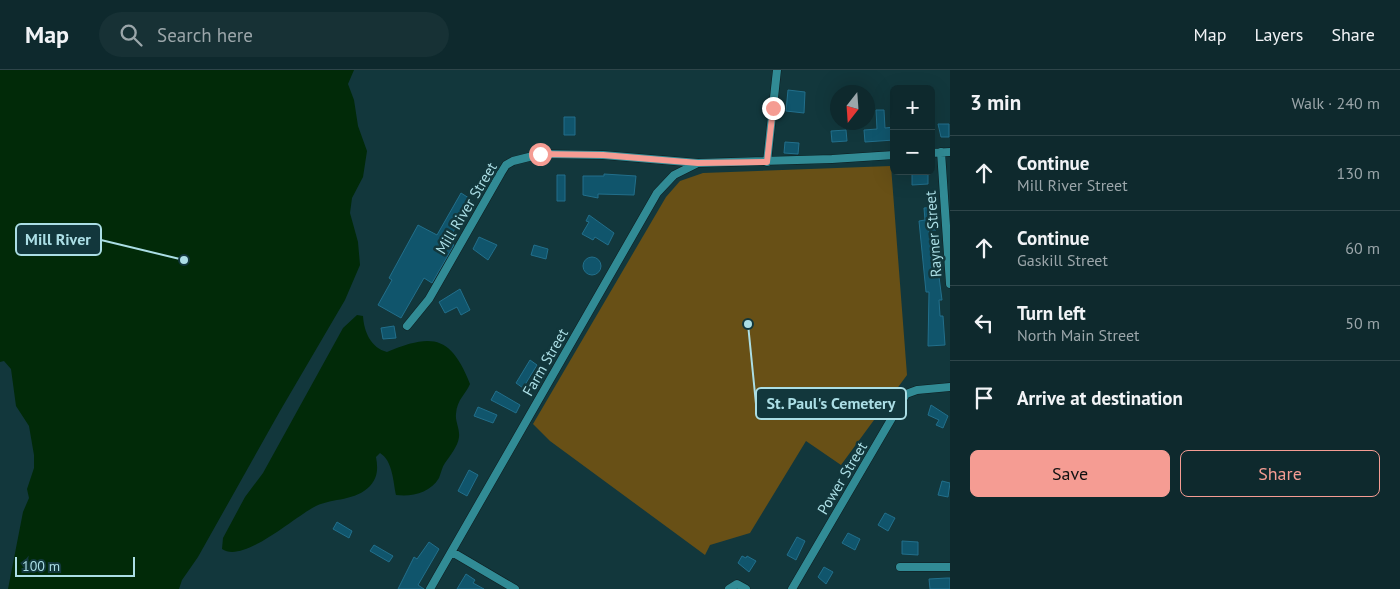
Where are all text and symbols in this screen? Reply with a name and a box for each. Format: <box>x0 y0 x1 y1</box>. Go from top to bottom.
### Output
search box <box>99 12 449 57</box>
text: Map <box>25 19 69 50</box>
icon: search <box>117 21 145 49</box>
text: Search here <box>157 23 253 47</box>
text: Map <box>1194 23 1226 46</box>
text: Layers <box>1254 23 1303 46</box>
text: Share <box>1331 23 1375 46</box>
north arrow <box>830 85 875 130</box>
map controls <box>890 85 935 175</box>
button: + <box>890 85 935 130</box>
text: 3 min <box>970 89 1021 116</box>
text: Walk · 240 m <box>1291 93 1380 113</box>
route end <box>762 97 785 120</box>
button: − <box>890 130 935 175</box>
route start <box>529 143 552 166</box>
text: Continue <box>1017 151 1089 175</box>
street label: Mill River Street <box>431 159 501 257</box>
icon: ahead <box>970 159 998 187</box>
text: 130 m <box>1337 163 1380 183</box>
text: Mill River Street <box>1017 175 1128 195</box>
street label: Rayner Street <box>921 190 945 278</box>
callout: Mill River <box>16 224 101 255</box>
text: Continue <box>1017 226 1089 250</box>
text: Mill River <box>25 229 91 249</box>
icon: ahead <box>970 234 998 262</box>
text: 60 m <box>1345 238 1380 258</box>
text: Gaskill Street <box>1017 250 1108 270</box>
text: Turn left <box>1017 301 1086 325</box>
icon: left <box>970 309 998 337</box>
text: 50 m <box>1345 313 1380 333</box>
street label: Farm Street <box>518 325 572 399</box>
text: North Main Street <box>1017 325 1139 345</box>
icon: arrive <box>970 384 998 412</box>
text: Arrive at destination <box>1017 386 1183 410</box>
callout: St. Paul's Cemetery <box>756 388 906 419</box>
text: St. Paul's Cemetery <box>767 393 896 413</box>
street label: Power Street <box>813 438 871 518</box>
button: Save <box>970 450 1170 497</box>
button: Share <box>1180 450 1380 497</box>
scale bar <box>15 554 135 577</box>
text: 100 m <box>22 557 60 575</box>

